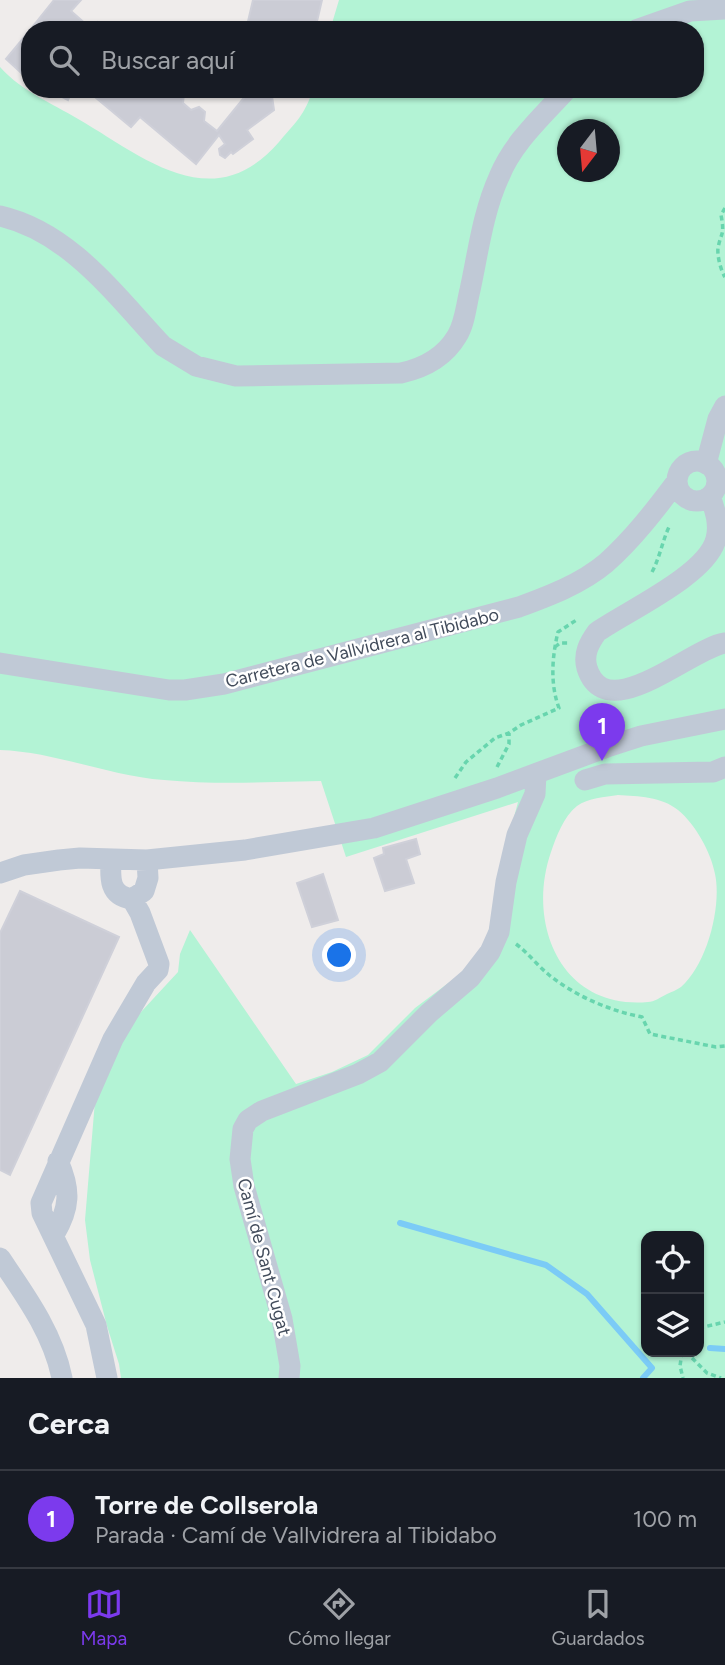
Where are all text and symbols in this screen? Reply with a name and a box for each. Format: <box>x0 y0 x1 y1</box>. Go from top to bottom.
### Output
search box <box>21 21 704 98</box>
icon: search <box>45 41 83 79</box>
text: Buscar aquí <box>101 44 235 76</box>
north arrow <box>557 119 620 182</box>
street label: Carretera de Vallvidrera al Tibidabo <box>223 603 501 693</box>
pin: 1 <box>579 703 625 761</box>
your location <box>322 938 356 972</box>
street label: Camí de Sant Cugat <box>232 1176 296 1338</box>
map controls <box>641 1231 704 1357</box>
button: locate <box>641 1231 704 1294</box>
button: layers <box>641 1294 704 1357</box>
text: Cerca <box>28 1405 110 1442</box>
text: Torre de Collserola <box>95 1489 318 1521</box>
text: 1 <box>46 1505 56 1533</box>
text: 100 m <box>633 1505 697 1533</box>
text: Parada · Camí de Vallvidrera al Tibidabo <box>95 1521 497 1549</box>
tab: Mapa <box>80 1585 127 1650</box>
tab: Cómo llegar <box>288 1585 391 1650</box>
tab: Guardados <box>552 1585 645 1650</box>

